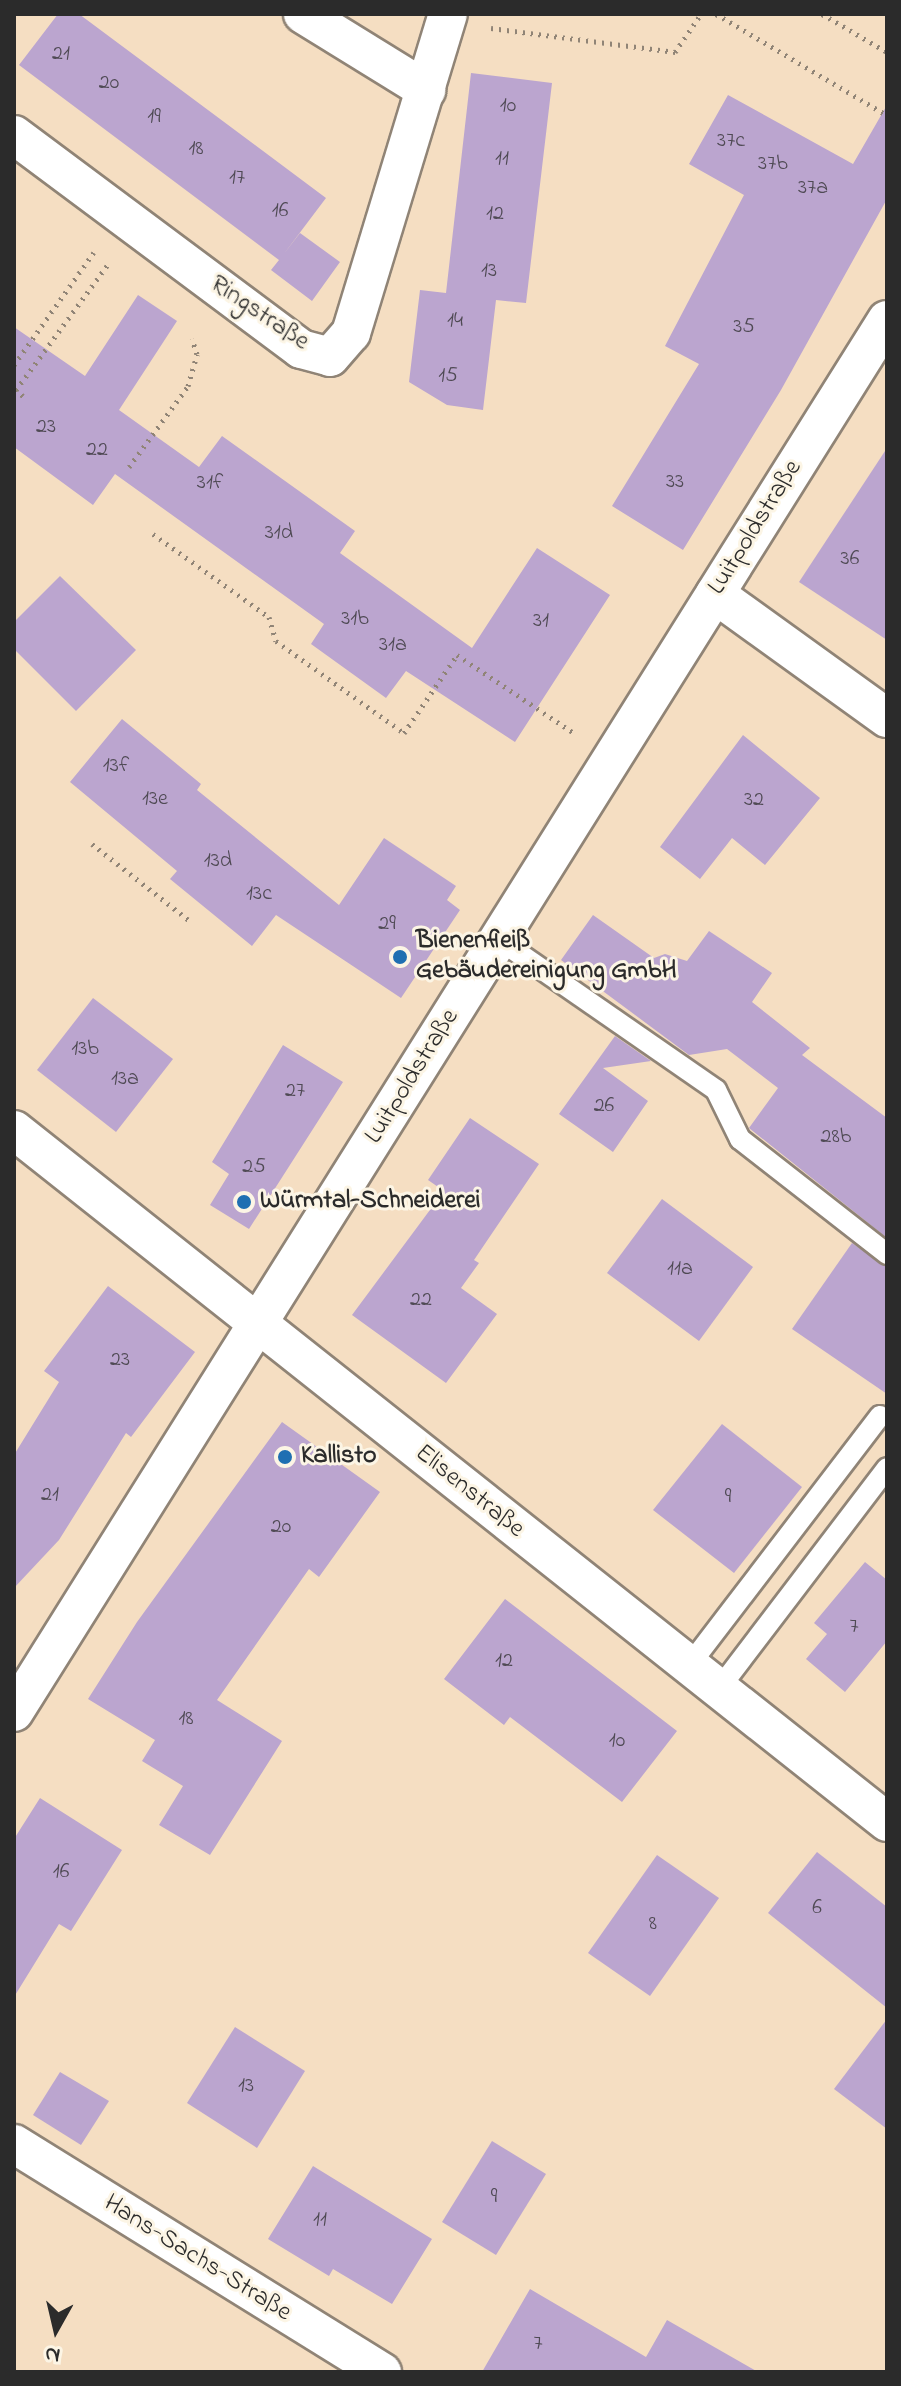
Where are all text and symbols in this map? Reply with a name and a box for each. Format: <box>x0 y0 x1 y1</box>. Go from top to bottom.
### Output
house number: 21 <box>52 42 70 68</box>
house number: 20 <box>99 71 119 97</box>
house number: 10 <box>500 94 516 120</box>
house number: 19 <box>147 105 161 131</box>
house number: 37c <box>717 129 745 155</box>
house number: 18 <box>188 137 204 163</box>
house number: 11 <box>495 147 509 173</box>
house number: 37b <box>758 152 788 178</box>
house number: 17 <box>229 166 245 192</box>
house number: 37a <box>798 176 828 202</box>
house number: 16 <box>272 199 288 225</box>
house number: 12 <box>486 202 504 228</box>
house number: 13 <box>481 259 497 285</box>
street label: Ringstraße <box>203 270 315 358</box>
house number: 14 <box>447 309 463 335</box>
house number: 35 <box>733 315 755 341</box>
house number: 15 <box>438 364 458 390</box>
house number: 23 <box>36 415 56 441</box>
house number: 22 <box>86 438 108 464</box>
street label: Luitpoldstraße <box>702 455 810 601</box>
house number: 33 <box>666 470 684 496</box>
house number: 31f <box>197 471 223 497</box>
house number: 31d <box>265 521 293 547</box>
house number: 36 <box>841 547 859 573</box>
house number: 31b <box>341 607 369 633</box>
house number: 31 <box>533 609 549 635</box>
house number: 31a <box>379 633 407 659</box>
house number: 13f <box>103 754 129 780</box>
house number: 13e <box>142 787 168 813</box>
house number: 32 <box>744 788 764 814</box>
house number: 13d <box>204 849 232 875</box>
house number: 13c <box>246 882 272 908</box>
house number: 29 <box>378 912 396 938</box>
place label: Bienenfleiß Gebäudereinigung GmbH <box>416 926 677 988</box>
marker: Bienenfleiß Gebäudereinigung GmbH <box>391 948 409 966</box>
street label: Luitpoldstraße <box>359 1004 467 1150</box>
house number: 13b <box>71 1037 99 1063</box>
house number: 13a <box>111 1067 139 1093</box>
house number: 27 <box>285 1079 305 1105</box>
house number: 26 <box>594 1094 614 1120</box>
house number: 28b <box>821 1125 851 1151</box>
house number: 25 <box>242 1155 266 1181</box>
place label: Würmtal-Schneiderei <box>260 1186 480 1218</box>
marker: Würmtal-Schneiderei <box>235 1193 253 1211</box>
house number: 11a <box>667 1257 693 1283</box>
house number: 22 <box>410 1288 432 1314</box>
house number: 23 <box>110 1348 130 1374</box>
street label: Elisenstraße <box>408 1438 530 1546</box>
place label: Kallisto <box>301 1441 377 1473</box>
marker: Kallisto <box>276 1448 294 1466</box>
house number: 21 <box>41 1483 59 1509</box>
house number: 9 <box>725 1485 731 1511</box>
house number: 20 <box>271 1515 291 1541</box>
house number: 7 <box>849 1615 859 1641</box>
house number: 12 <box>495 1649 513 1675</box>
house number: 18 <box>178 1707 194 1733</box>
house number: 10 <box>609 1729 625 1755</box>
house number: 16 <box>53 1860 69 1886</box>
house number: 6 <box>812 1896 822 1922</box>
house number: 8 <box>649 1912 657 1938</box>
house number: 13 <box>238 2074 254 2100</box>
house number: 9 <box>491 2185 497 2211</box>
street label: Hans-Sachs-Straße <box>97 2189 297 2329</box>
house number: 11 <box>313 2208 327 2234</box>
north arrow <box>16 2290 96 2370</box>
house number: 7 <box>533 2332 543 2358</box>
text: N <box>43 2337 62 2371</box>

